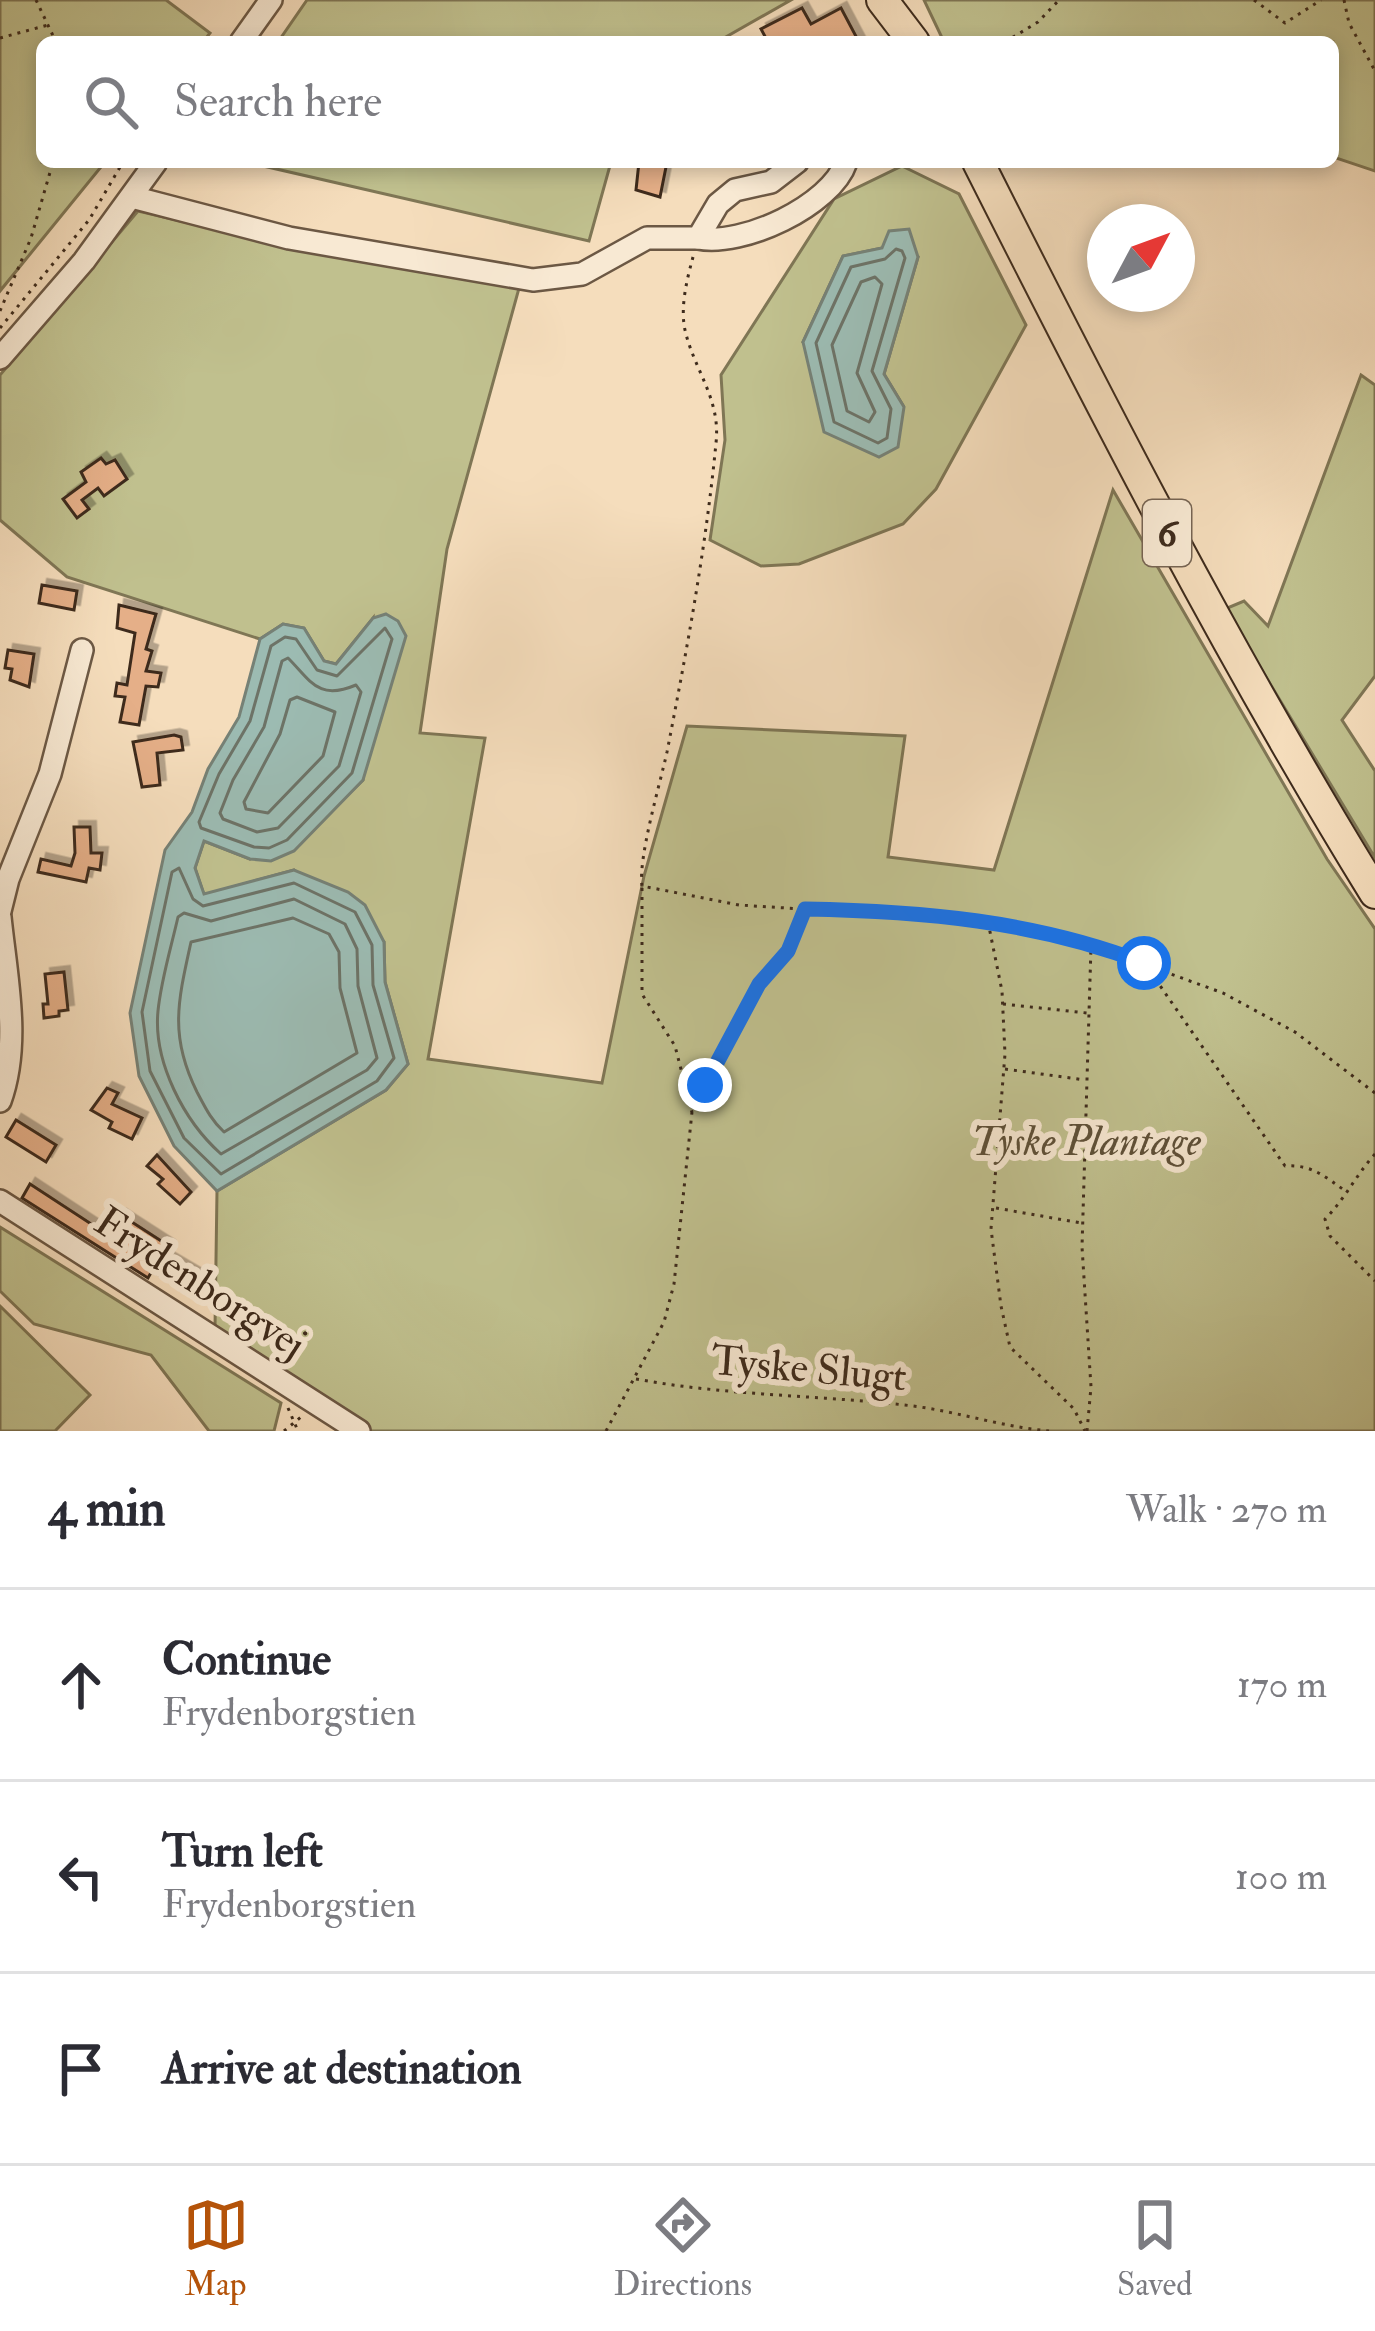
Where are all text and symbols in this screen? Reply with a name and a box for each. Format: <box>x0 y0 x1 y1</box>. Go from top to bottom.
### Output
search box <box>36 36 1339 168</box>
icon: search <box>78 69 144 135</box>
text: Search here <box>174 74 382 130</box>
north arrow <box>1087 204 1195 312</box>
road number: 6 <box>1143 500 1191 566</box>
route start <box>1117 936 1171 990</box>
route end <box>678 1058 732 1112</box>
park label: Tyske Plantage <box>971 1116 1202 1168</box>
street label: Frydenborgvej <box>85 1195 315 1371</box>
street label: Tyske Slugt <box>709 1335 909 1403</box>
text: 4 min <box>48 1477 166 1541</box>
text: Walk · 270 m <box>1126 1485 1327 1534</box>
text: Continue <box>162 1632 331 1688</box>
icon: ahead <box>48 1652 114 1718</box>
text: 170 m <box>1237 1660 1327 1709</box>
text: Frydenborgstien <box>162 1688 416 1737</box>
text: Turn left <box>162 1824 323 1880</box>
icon: left <box>48 1844 114 1910</box>
text: 100 m <box>1235 1852 1327 1901</box>
text: Frydenborgstien <box>162 1880 416 1929</box>
icon: arrive <box>48 2036 114 2102</box>
text: Arrive at destination <box>162 2041 522 2097</box>
tab: Map <box>183 2192 249 2305</box>
tab: Directions <box>614 2192 752 2305</box>
tab: Saved <box>1117 2192 1192 2305</box>

